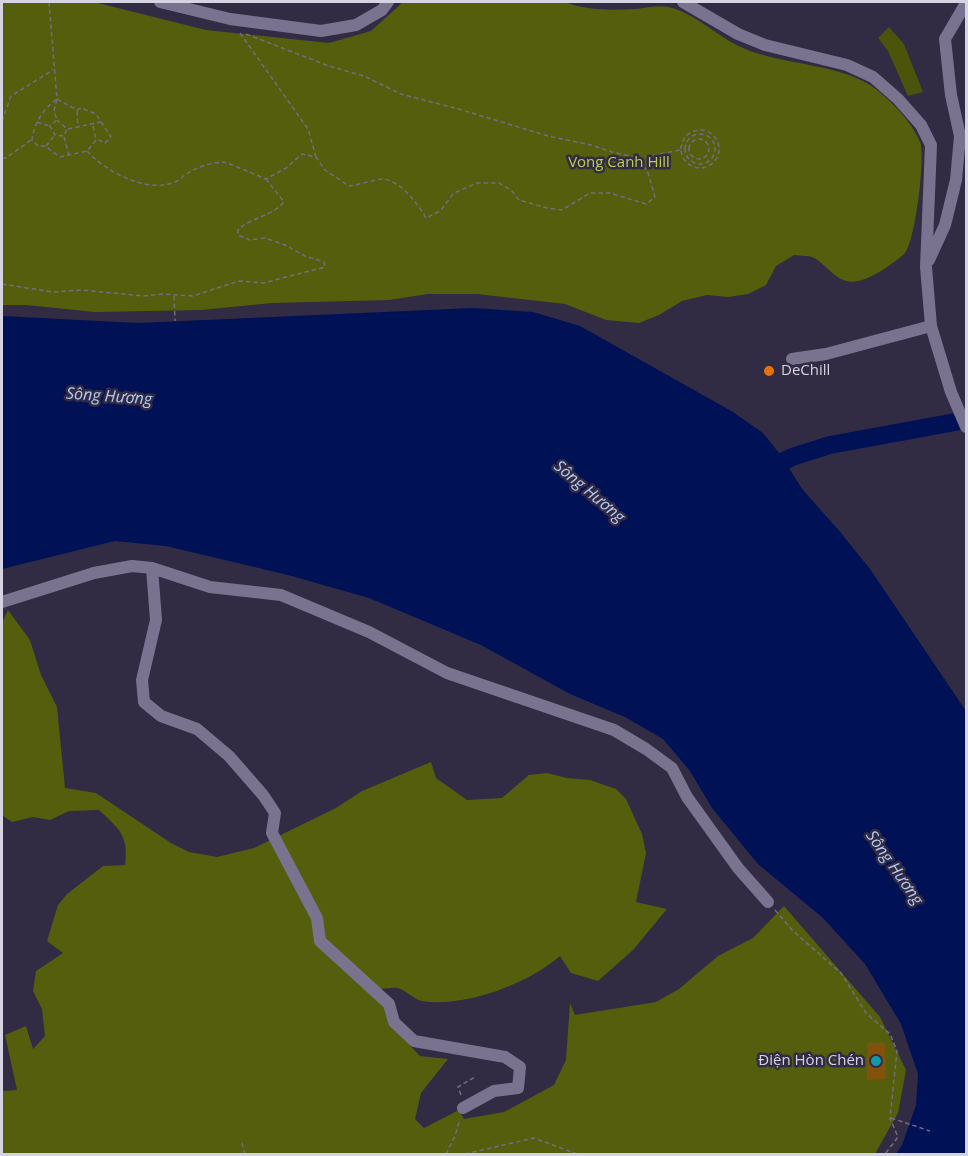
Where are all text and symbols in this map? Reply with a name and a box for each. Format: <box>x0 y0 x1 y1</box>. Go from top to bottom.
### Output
park label: Vong Canh Hill <box>568 154 670 172</box>
place label: DeChill <box>781 362 830 380</box>
marker: DeChill <box>762 364 776 378</box>
water label: Sông Hương <box>65 384 153 410</box>
water label: Sông Hương <box>550 457 628 527</box>
water label: Sông Hương <box>861 827 927 909</box>
place label: Điện Hòn Chén <box>758 1052 864 1070</box>
marker: Điện Hòn Chén <box>869 1054 883 1068</box>

